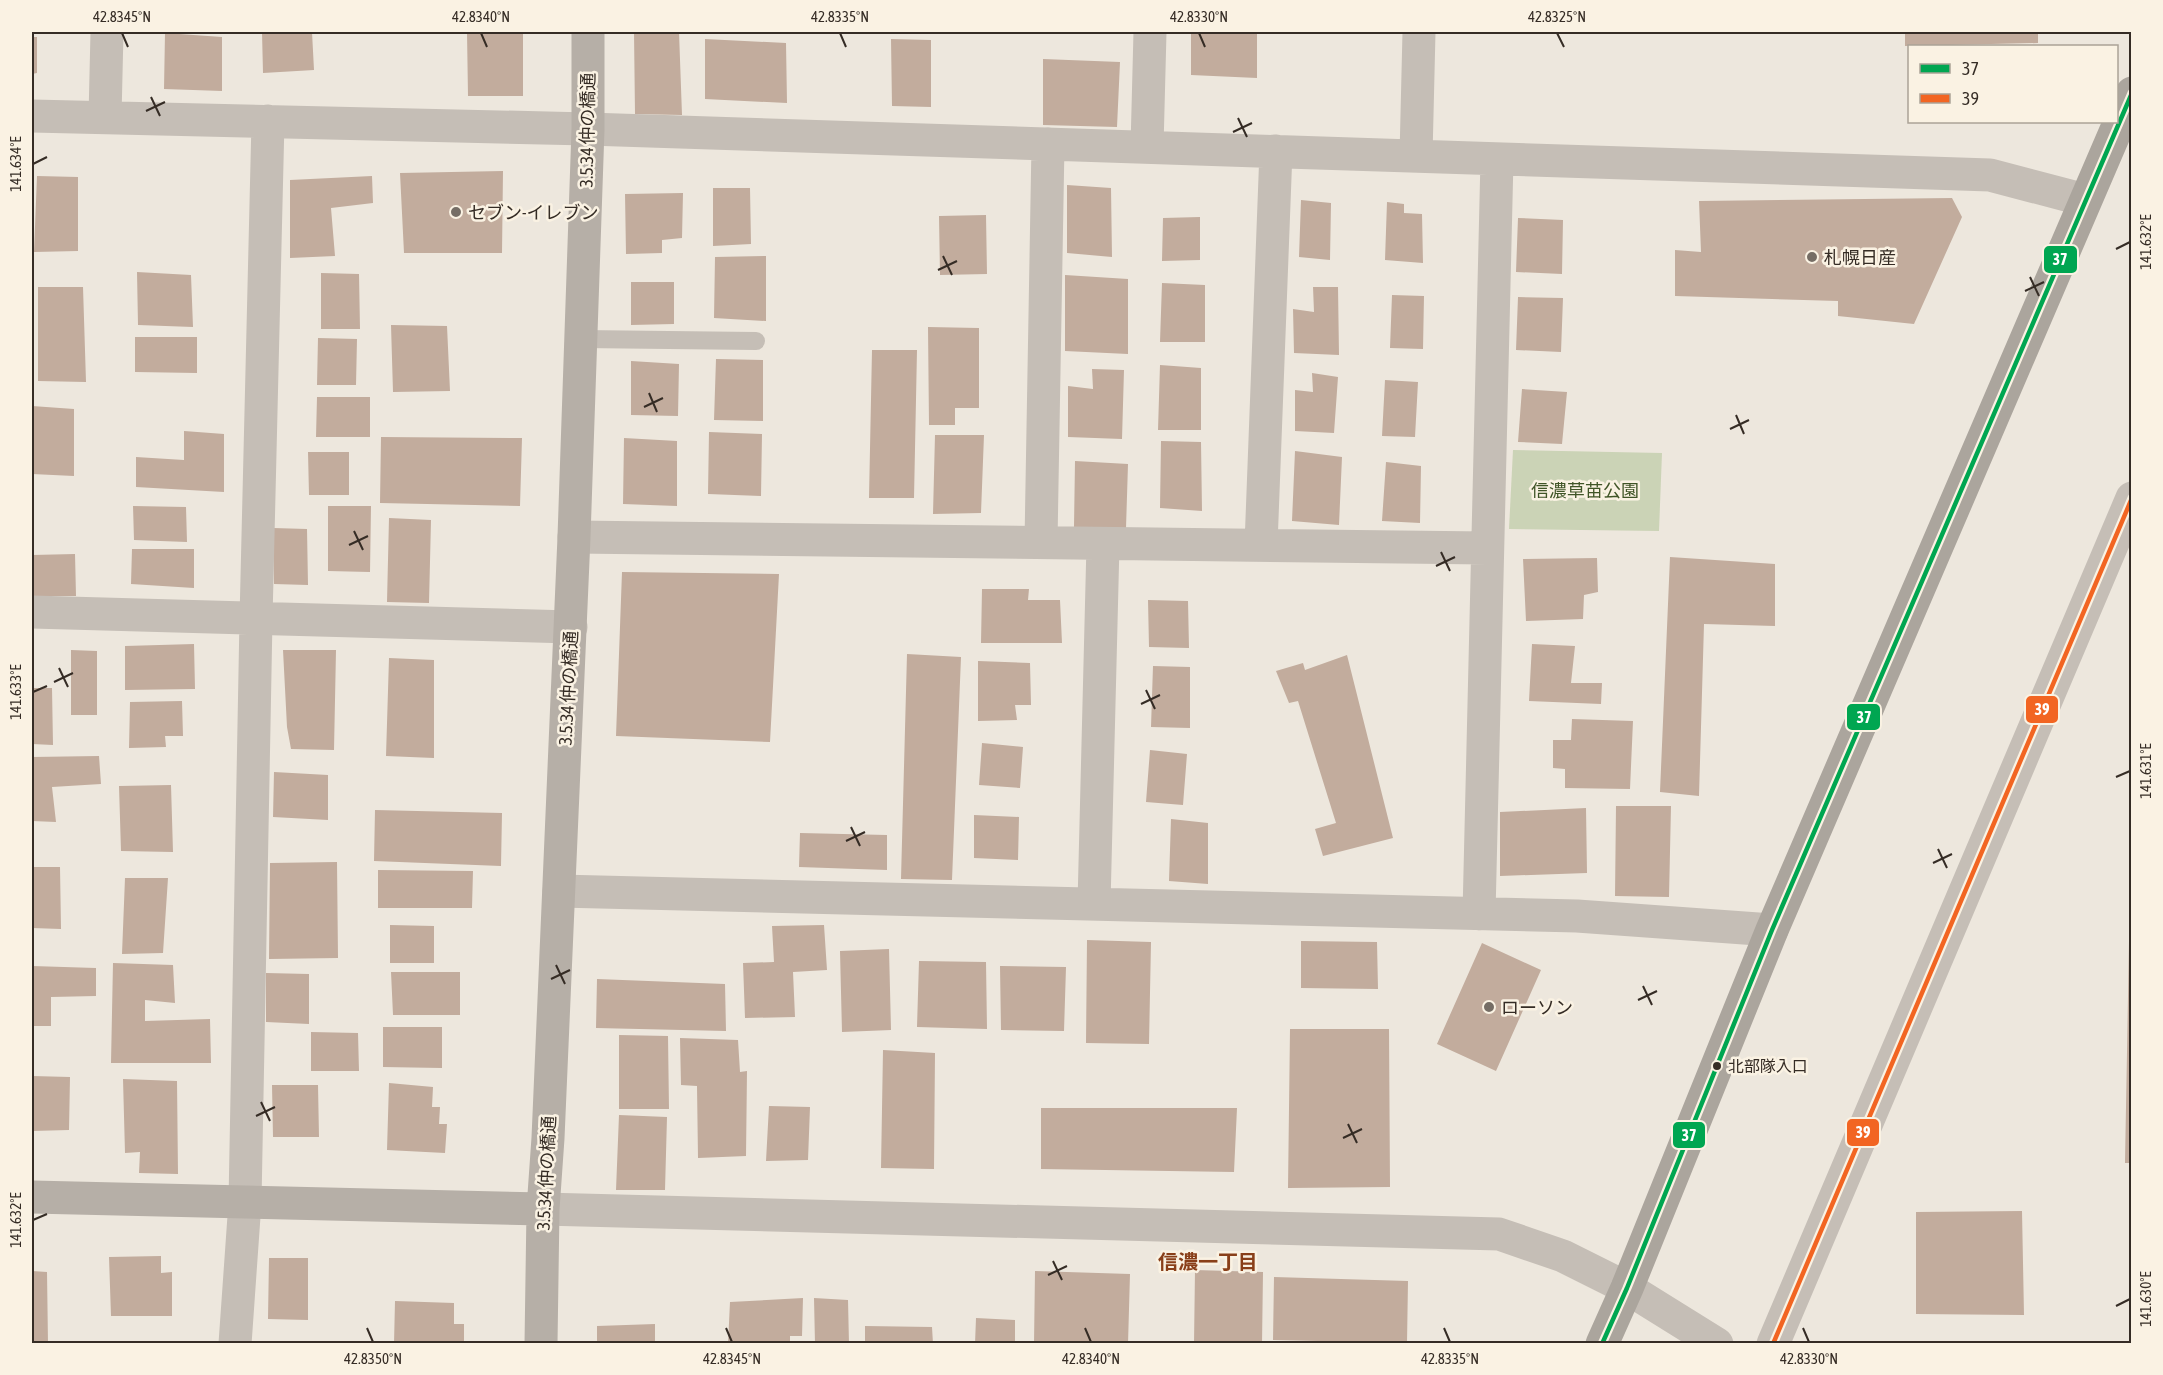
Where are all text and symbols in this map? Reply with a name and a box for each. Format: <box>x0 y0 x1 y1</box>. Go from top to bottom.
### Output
text: 42.8345°N <box>93 8 151 25</box>
text: 42.8340°N <box>452 8 510 25</box>
text: 42.8335°N <box>811 8 869 25</box>
text: 42.8330°N <box>1170 8 1228 25</box>
text: 42.8325°N <box>1528 8 1586 25</box>
legend <box>1908 45 2118 123</box>
text: 37 <box>1962 58 1979 79</box>
street label: 3.5.34 仲の橋通 <box>576 72 598 188</box>
text: 39 <box>1962 88 1979 109</box>
text: 141.634°E <box>7 136 24 192</box>
place label: セブン-イレブン <box>468 202 599 223</box>
marker: セブン-イレブン <box>449 205 463 219</box>
text: 141.632°E <box>2137 214 2154 270</box>
line badge: 37 <box>2043 245 2078 274</box>
place label: 札幌日産 <box>1824 247 1896 268</box>
marker: 札幌日産 <box>1805 250 1819 264</box>
text: 37 <box>2052 250 2068 268</box>
park label: 信濃草苗公園 <box>1531 480 1639 501</box>
street label: 3.5.34 仲の橋通 <box>555 630 581 746</box>
text: 141.633°E <box>7 664 24 720</box>
line badge: 39 <box>2025 695 2059 724</box>
text: 39 <box>2034 700 2050 718</box>
line badge: 37 <box>1846 703 1881 731</box>
text: 37 <box>1856 708 1872 726</box>
text: 141.631°E <box>2137 743 2154 799</box>
place label: ローソン <box>1501 997 1573 1018</box>
marker: ローソン <box>1482 1000 1496 1014</box>
place label: 北部隊入口 <box>1728 1057 1808 1075</box>
marker: 北部隊入口 <box>1711 1060 1723 1072</box>
street label: 3.5.34 仲の橋通 <box>533 1115 559 1231</box>
line badge: 39 <box>1846 1118 1880 1147</box>
line badge: 37 <box>1672 1121 1706 1149</box>
text: 39 <box>1855 1123 1871 1141</box>
text: 37 <box>1681 1126 1697 1144</box>
text: 141.632°E <box>7 1192 24 1248</box>
district label: 信濃一丁目 <box>1158 1250 1258 1273</box>
text: 141.630°E <box>2137 1271 2154 1327</box>
text: 42.8350°N <box>344 1350 402 1367</box>
text: 42.8345°N <box>703 1350 761 1367</box>
text: 42.8340°N <box>1062 1350 1120 1367</box>
text: 42.8335°N <box>1421 1350 1479 1367</box>
text: 42.8330°N <box>1780 1350 1838 1367</box>

